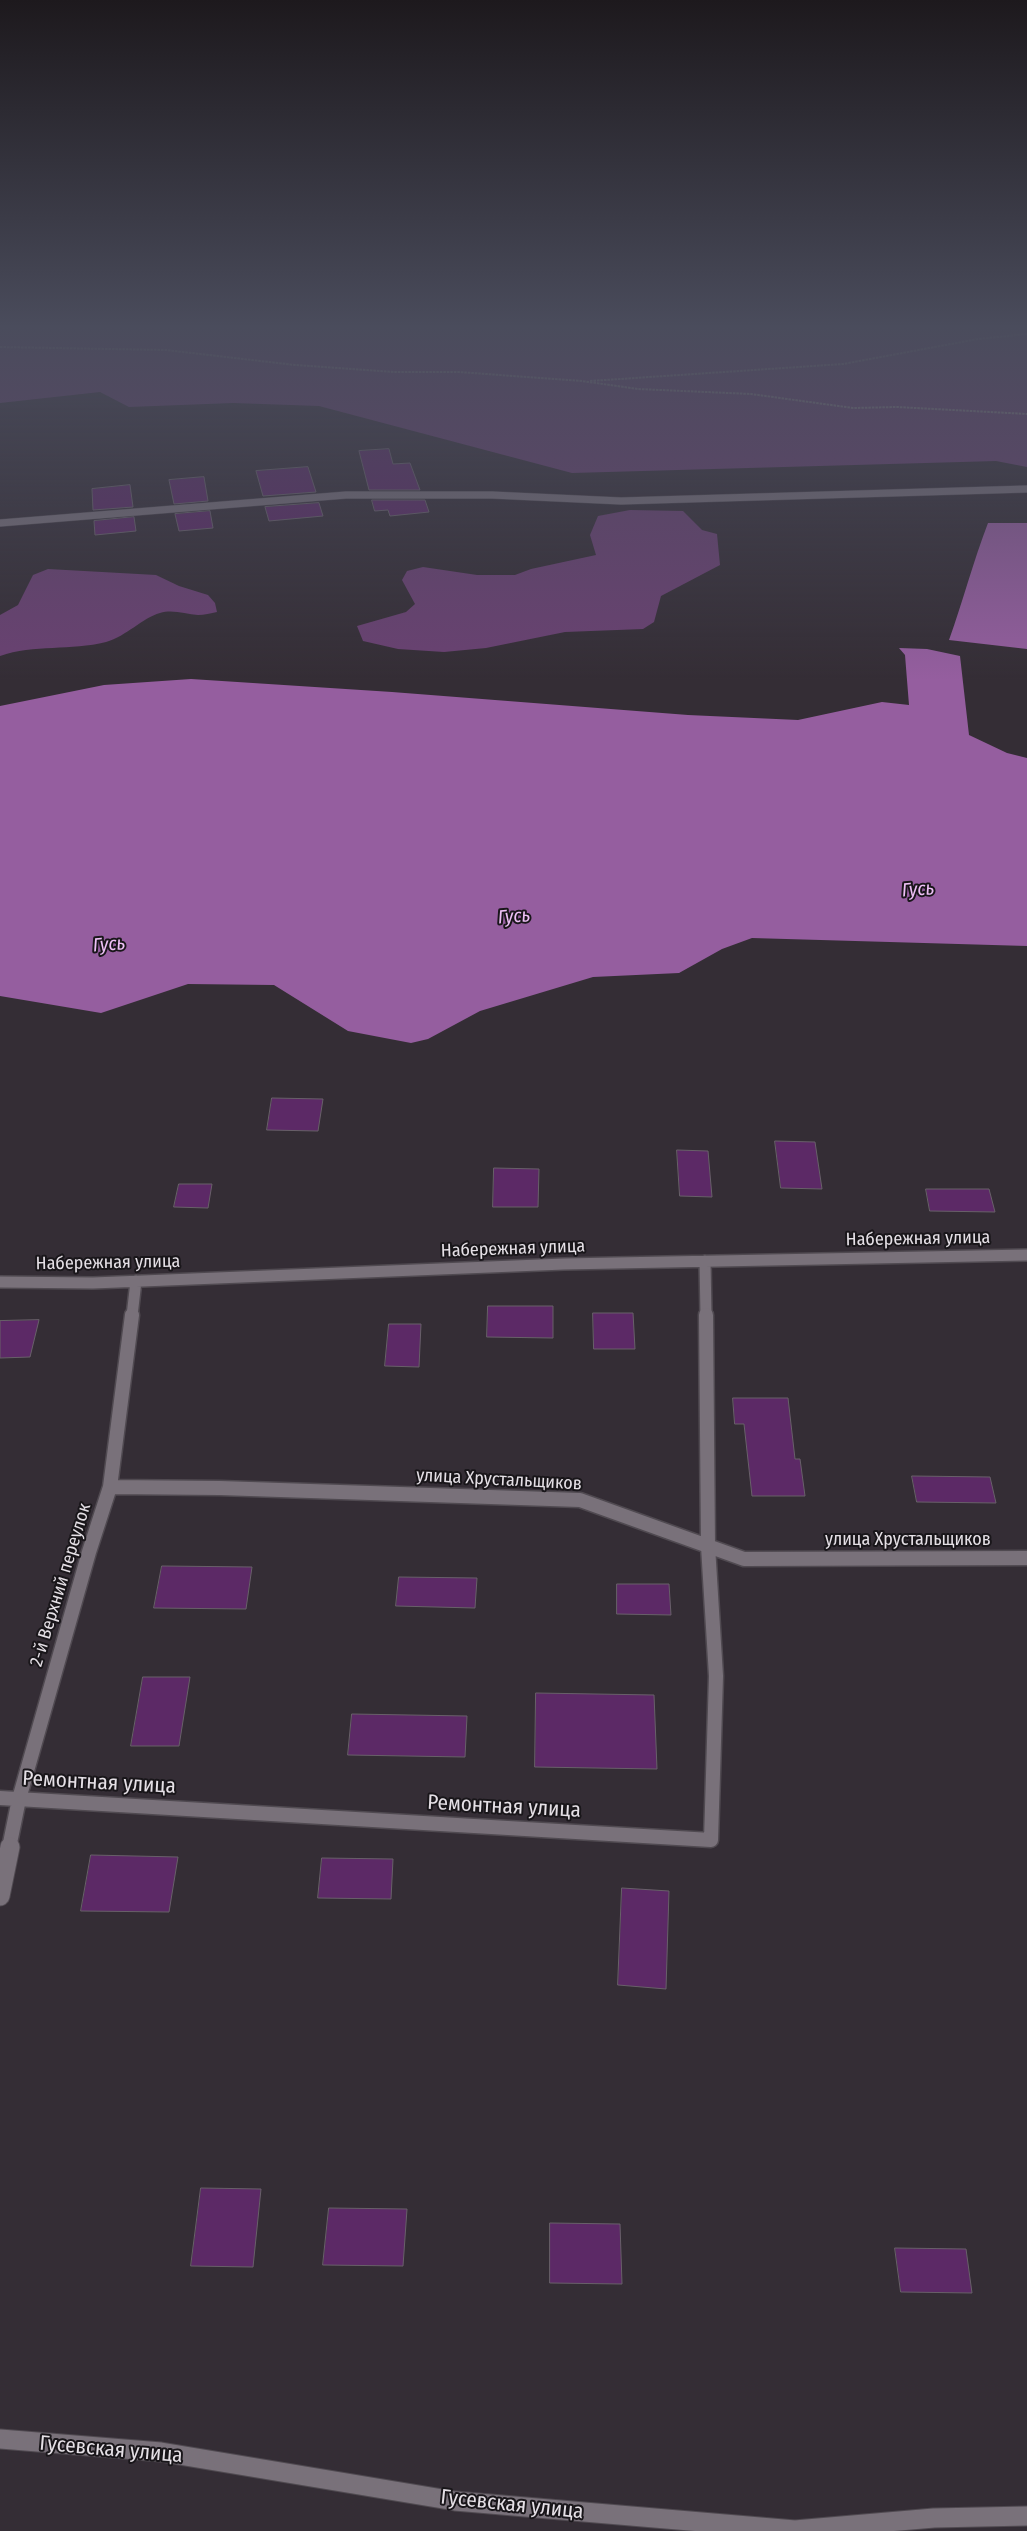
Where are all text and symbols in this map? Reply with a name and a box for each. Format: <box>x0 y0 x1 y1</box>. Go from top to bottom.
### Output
water label: Гусь <box>901 877 935 903</box>
water label: Гусь <box>497 904 531 930</box>
water label: Гусь <box>92 932 126 958</box>
street label: Набережная улица <box>846 1227 990 1251</box>
street label: Набережная улица <box>440 1236 586 1262</box>
street label: Набережная улица <box>36 1251 180 1275</box>
street label: улица Хрустальщиков <box>416 1465 582 1495</box>
street label: 2-й Верхний переулок <box>26 1501 96 1669</box>
street label: улица Хрустальщиков <box>825 1529 991 1551</box>
street label: Ремонтная улица <box>22 1766 176 1800</box>
street label: Ремонтная улица <box>427 1790 581 1824</box>
street label: Гусевская улица <box>38 2431 184 2469</box>
street label: Гусевская улица <box>439 2485 585 2525</box>

